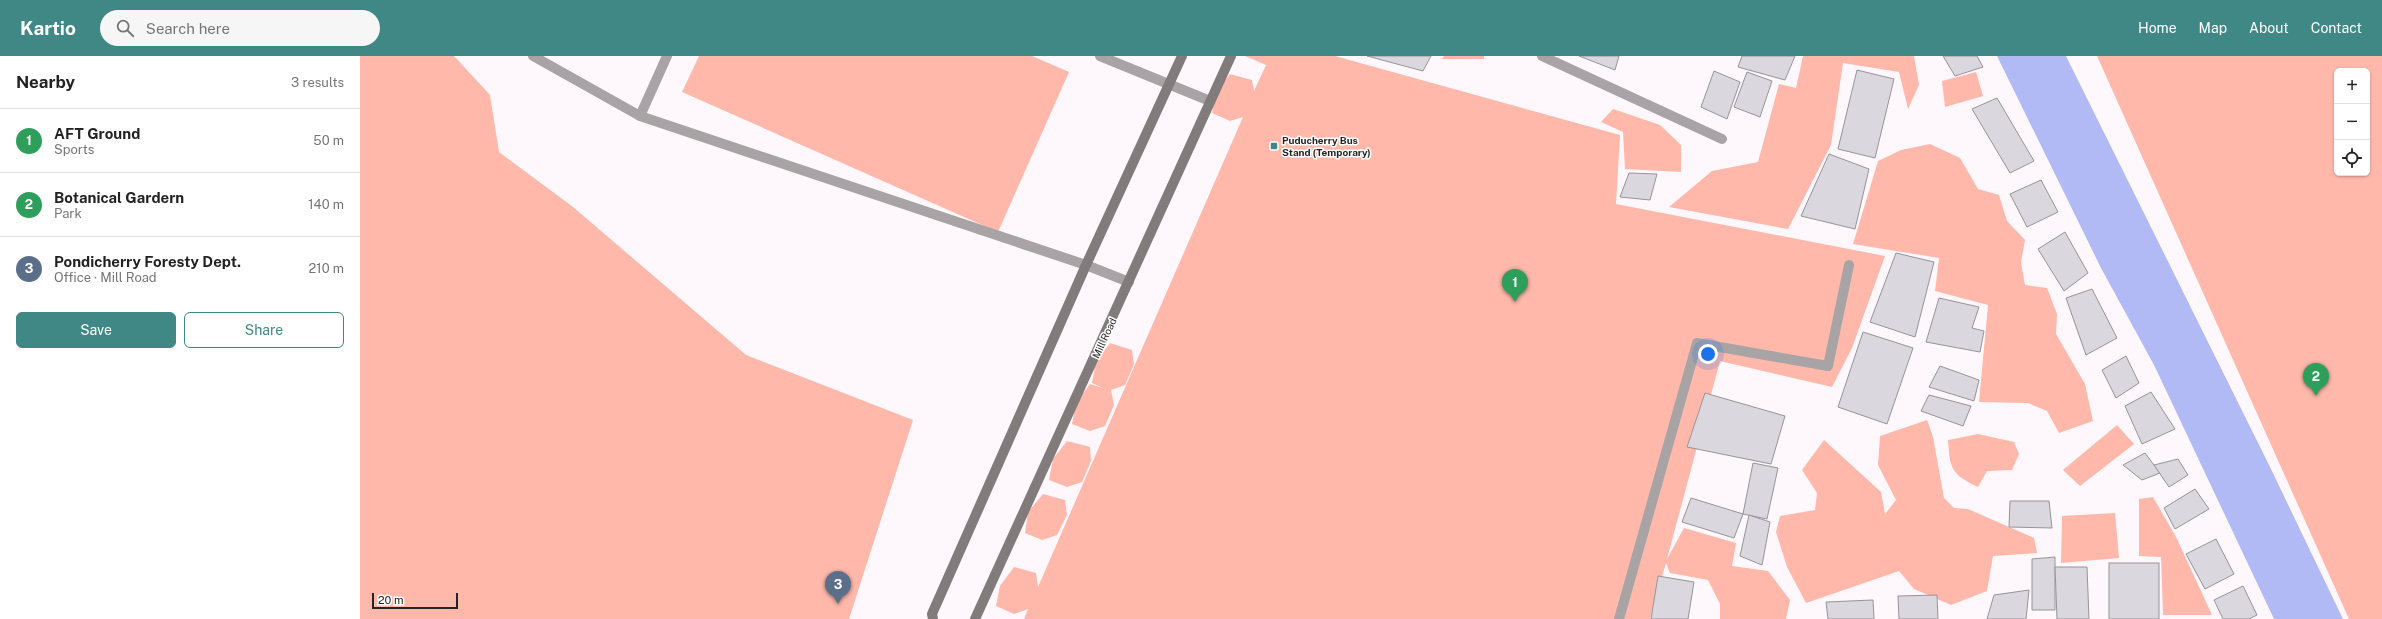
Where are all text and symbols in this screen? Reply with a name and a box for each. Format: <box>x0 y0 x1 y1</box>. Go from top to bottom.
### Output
search box <box>100 10 380 46</box>
text: Kartio <box>20 17 76 39</box>
icon: search <box>114 17 136 39</box>
text: Search here <box>146 20 230 37</box>
text: Home <box>2138 20 2177 36</box>
text: Map <box>2199 20 2227 36</box>
text: About <box>2249 20 2289 36</box>
text: Contact <box>2311 20 2362 36</box>
map controls <box>2334 68 2370 176</box>
button: + <box>2334 68 2370 104</box>
text: Nearby <box>16 72 75 92</box>
text: 3 results <box>291 75 344 90</box>
button: − <box>2334 104 2370 140</box>
text: AFT Ground <box>54 125 140 142</box>
text: 1 <box>26 133 32 148</box>
text: 50 m <box>313 133 344 148</box>
place label: Puducherry Bus Stand (Temporary) <box>1282 134 1371 158</box>
button: locate <box>2334 140 2370 176</box>
marker: Puducherry Bus Stand (Temporary) <box>1269 141 1279 151</box>
text: Sports <box>54 142 94 157</box>
text: Botanical Gardern <box>54 189 184 206</box>
text: 2 <box>25 197 33 212</box>
text: 140 m <box>308 197 344 212</box>
text: Park <box>54 206 82 221</box>
text: Pondicherry Foresty Dept. <box>54 253 241 270</box>
text: 3 <box>25 261 33 276</box>
text: 210 m <box>309 261 344 276</box>
pin: 1 <box>1502 269 1528 302</box>
text: Office · Mill Road <box>54 270 157 285</box>
button: Save <box>16 312 176 348</box>
button: Share <box>184 312 344 348</box>
street label: Mill Road <box>1089 316 1119 360</box>
your location <box>1698 344 1718 364</box>
pin: 2 <box>2303 363 2329 396</box>
pin: 3 <box>825 571 851 604</box>
scale bar <box>372 591 458 610</box>
text: 20 m <box>378 594 403 606</box>

